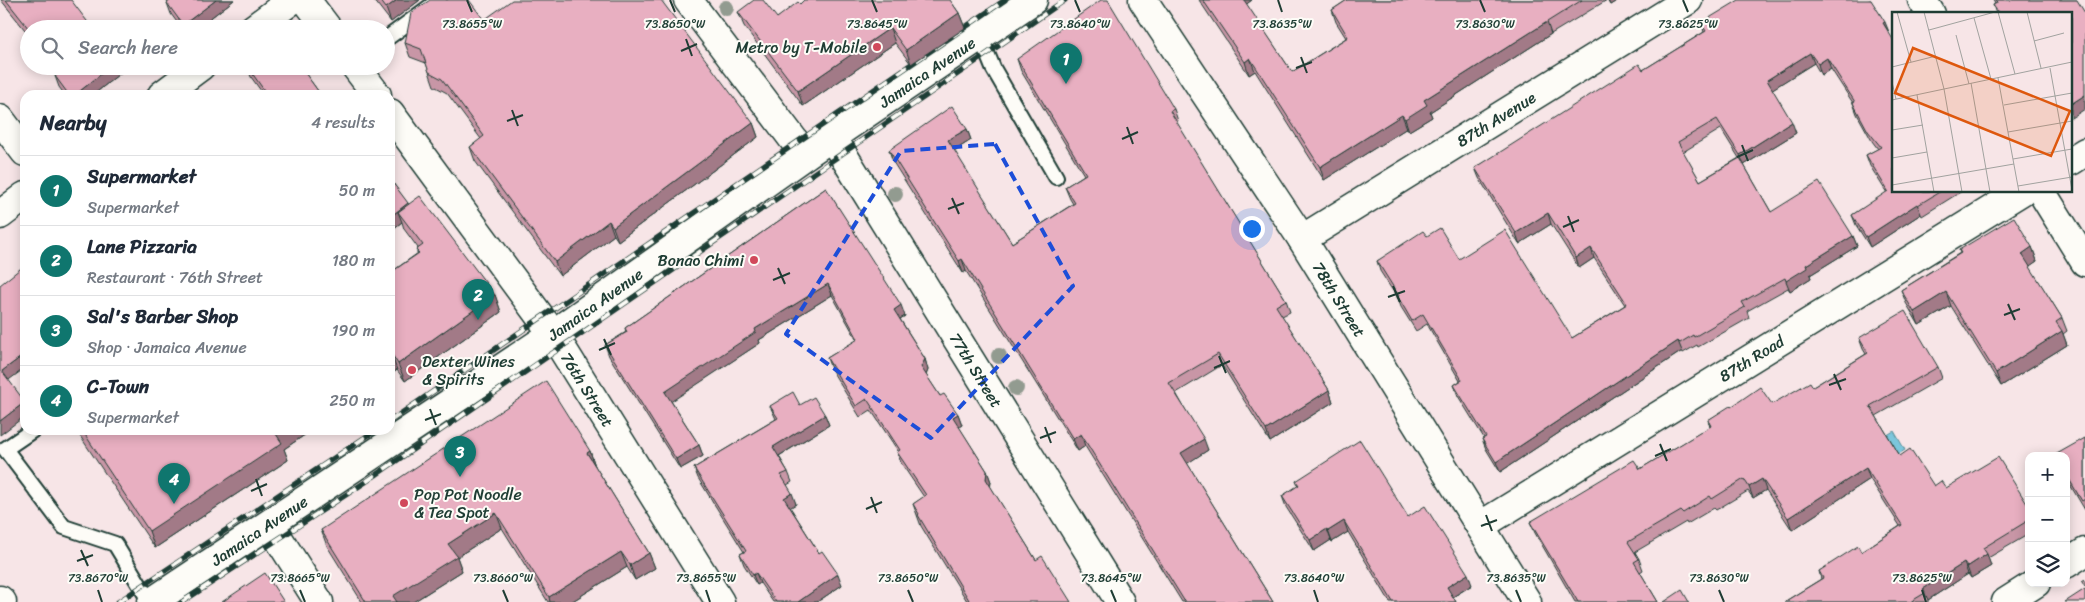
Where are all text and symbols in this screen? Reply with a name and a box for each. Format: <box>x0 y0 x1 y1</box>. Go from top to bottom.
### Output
inset map <box>1892 12 2072 192</box>
text: 73.8655°W <box>442 13 503 35</box>
text: 73.8650°W <box>645 13 706 35</box>
text: 73.8645°W <box>847 13 908 35</box>
text: 73.8640°W <box>1050 13 1111 35</box>
text: 73.8635°W <box>1252 13 1312 35</box>
text: 73.8630°W <box>1455 13 1516 35</box>
text: 73.8625°W <box>1658 13 1719 35</box>
search box <box>20 20 395 75</box>
street label: Jamaica Avenue <box>872 29 982 116</box>
text: Search here <box>78 31 178 64</box>
place label: Metro by T-Mobile <box>736 33 867 62</box>
icon: search <box>38 34 66 62</box>
marker: Metro by T-Mobile <box>871 41 883 53</box>
pin: 1 <box>1050 43 1082 84</box>
street label: 87th Avenue <box>1450 83 1542 155</box>
text: Nearby <box>40 104 106 142</box>
text: 4 results <box>311 108 375 137</box>
text: Supermarket <box>87 160 196 193</box>
text: 1 <box>53 176 59 205</box>
text: 50 m <box>339 176 375 205</box>
text: Supermarket <box>87 193 179 222</box>
your location <box>1239 216 1265 242</box>
text: Lane Pizzaria <box>87 230 197 263</box>
text: 2 <box>51 246 61 275</box>
text: 180 m <box>332 246 375 275</box>
place label: Bonao Chimi <box>658 246 745 275</box>
marker: Bonao Chimi <box>748 254 760 266</box>
street label: 78th Street <box>1305 256 1374 343</box>
street label: Jamaica Avenue <box>540 260 649 349</box>
text: Restaurant · 76th Street <box>87 263 263 292</box>
pin: 2 <box>462 279 494 320</box>
text: Sal's Barber Shop <box>87 300 238 333</box>
text: 3 <box>52 316 60 345</box>
text: 190 m <box>332 316 375 345</box>
street label: 77th Street <box>942 326 1011 413</box>
street label: 87th Road <box>1713 326 1791 390</box>
text: Shop · Jamaica Avenue <box>87 333 247 362</box>
street label: 76th Street <box>553 346 622 433</box>
place label: Dexter Wines & Spirits <box>422 347 516 394</box>
marker: Dexter Wines & Spirits <box>406 364 418 376</box>
text: C-Town <box>87 370 149 403</box>
text: 4 <box>51 386 61 415</box>
text: 250 m <box>329 386 375 415</box>
text: Supermarket <box>87 403 179 432</box>
pin: 3 <box>444 436 476 477</box>
map controls <box>2025 452 2070 587</box>
button: + <box>2025 452 2070 497</box>
pin: 4 <box>158 463 190 504</box>
place label: Pop Pot Noodle & Tea Spot <box>414 480 522 527</box>
street label: Jamaica Avenue <box>204 487 314 574</box>
marker: Pop Pot Noodle & Tea Spot <box>398 497 410 509</box>
button: − <box>2025 497 2070 542</box>
button: layers <box>2025 542 2070 587</box>
text: 73.8670°W <box>68 567 129 589</box>
text: 73.8665°W <box>270 567 331 589</box>
text: 73.8660°W <box>473 567 534 589</box>
text: 73.8655°W <box>676 567 737 589</box>
text: 73.8650°W <box>878 567 939 589</box>
text: 73.8645°W <box>1081 567 1142 589</box>
text: 73.8640°W <box>1284 567 1345 589</box>
text: 73.8635°W <box>1486 567 1546 589</box>
text: 73.8630°W <box>1689 567 1750 589</box>
text: 73.8625°W <box>1892 567 1953 589</box>

